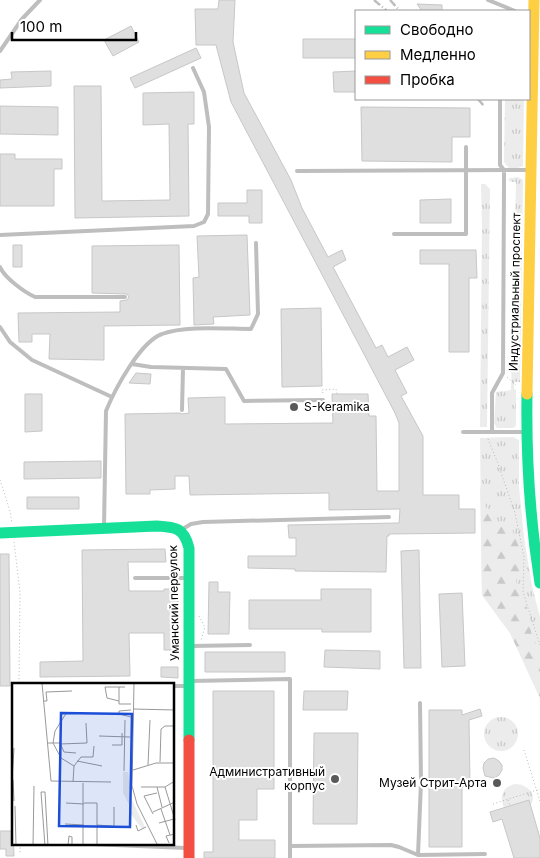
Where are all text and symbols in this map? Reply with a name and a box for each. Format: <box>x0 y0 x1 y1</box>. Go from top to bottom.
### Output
scale bar <box>12 10 136 42</box>
legend <box>355 10 530 100</box>
text: 100 m <box>20 17 62 36</box>
text: Свободно <box>400 20 474 39</box>
text: Медленно <box>400 45 476 64</box>
text: Пробка <box>400 70 455 89</box>
street label: Индустриальный проспект <box>506 212 523 371</box>
place label: S-Keramika <box>304 399 370 414</box>
marker: S-Keramika <box>288 401 300 413</box>
street label: Уманский переулок <box>165 544 182 661</box>
inset map <box>12 683 175 846</box>
place label: Административный корпус <box>209 764 325 793</box>
marker: Административный корпус <box>329 773 341 785</box>
place label: Музей Стрит-Арта <box>379 775 487 790</box>
marker: Музей Стрит-Арта <box>491 777 503 789</box>

